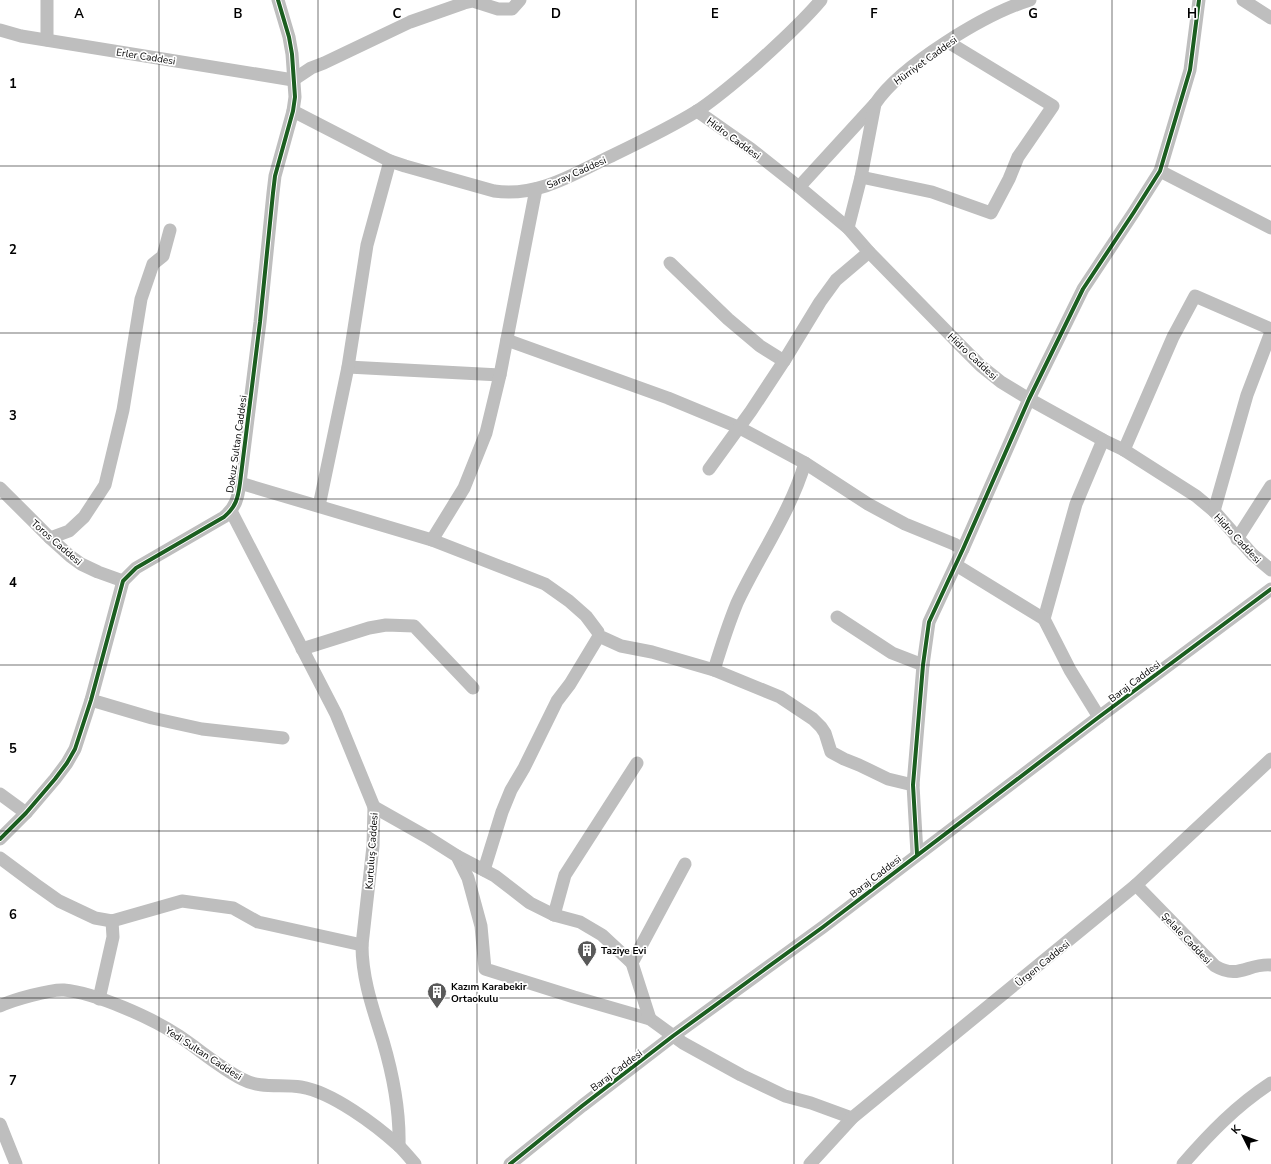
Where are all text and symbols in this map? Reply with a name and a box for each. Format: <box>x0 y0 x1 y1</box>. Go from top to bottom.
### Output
text: A <box>74 5 84 23</box>
text: B <box>234 5 243 23</box>
text: C <box>393 5 402 23</box>
text: D <box>551 5 561 23</box>
text: E <box>711 5 719 23</box>
text: F <box>870 5 878 23</box>
text: G <box>1028 5 1038 23</box>
text: H <box>1187 5 1197 23</box>
street label: Hürriyet Caddesi <box>891 33 960 89</box>
street label: Erler Caddesi <box>115 45 176 69</box>
text: 1 <box>9 75 17 93</box>
street label: Hidro Caddesi <box>704 115 763 163</box>
street label: Saray Caddesi <box>544 154 608 192</box>
text: 2 <box>9 241 17 259</box>
street label: Hidro Caddesi <box>944 330 1000 383</box>
street label: Dokuz Sultan Caddesi <box>223 394 251 494</box>
text: 3 <box>9 407 17 425</box>
street label: Hidro Caddesi <box>1211 511 1264 567</box>
street label: Toros Caddesi <box>28 517 85 569</box>
text: 4 <box>9 574 17 592</box>
street label: Baraj Caddesi <box>1106 658 1163 706</box>
text: 5 <box>9 740 17 758</box>
street label: Kurtuluş Caddesi <box>362 812 382 890</box>
street label: Baraj Caddesi <box>847 852 904 901</box>
text: 6 <box>9 906 17 924</box>
street label: Şelale Caddesi <box>1158 910 1214 967</box>
street label: Ürgen Caddesi <box>1012 938 1073 990</box>
building icon: Taziye Evi <box>576 939 598 967</box>
place label: Taziye Evi <box>601 944 646 958</box>
place label: Kazım Karabekir Ortaokulu <box>451 980 527 1006</box>
building icon: Kazım Karabekir Ortaokulu <box>426 981 448 1009</box>
street label: Yedi Sultan Caddesi <box>162 1023 245 1084</box>
street label: Baraj Caddesi <box>588 1047 645 1095</box>
text: 7 <box>9 1072 17 1090</box>
north arrow <box>1223 1116 1263 1156</box>
text: K <box>1228 1121 1244 1137</box>

